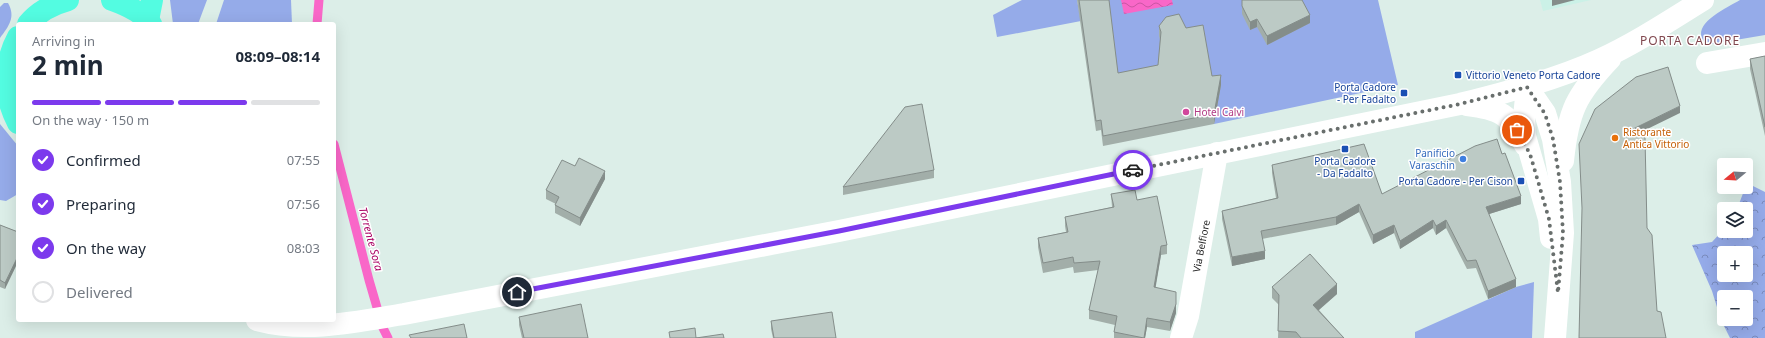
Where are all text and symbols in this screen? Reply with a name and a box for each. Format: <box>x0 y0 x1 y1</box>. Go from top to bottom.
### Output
text: Arriving in <box>32 32 95 50</box>
district label: PORTA CADORE <box>1640 32 1740 49</box>
text: 08:09–08:14 <box>235 46 320 66</box>
text: 2 min <box>32 47 104 83</box>
place label: Vittorio Veneto Porta Cadore <box>1466 68 1601 82</box>
marker: Vittorio Veneto Porta Cadore <box>1453 70 1463 80</box>
place label: Porta Cadore - Per Fadalto <box>1334 80 1396 106</box>
marker: Porta Cadore - Per Fadalto <box>1399 88 1409 98</box>
place label: Hotel Calvi <box>1194 105 1244 119</box>
marker: Hotel Calvi <box>1181 107 1191 117</box>
text: On the way · 150 m <box>32 111 149 129</box>
pin <box>1500 113 1534 147</box>
icon: bag <box>1506 119 1528 141</box>
place label: Ristorante Antica Vittorio <box>1623 125 1689 151</box>
marker: Ristorante Antica Vittorio <box>1610 133 1620 143</box>
marker: Porta Cadore - Da Fadalto <box>1340 144 1350 154</box>
place label: Panificio Varaschin <box>1410 146 1455 172</box>
icon: check <box>32 149 54 171</box>
text: Confirmed <box>66 150 141 170</box>
courier <box>1113 150 1153 190</box>
text: 07:55 <box>287 151 320 169</box>
place label: Porta Cadore - Da Fadalto <box>1314 154 1376 180</box>
marker: Panificio Varaschin <box>1458 154 1468 164</box>
north arrow <box>1717 158 1753 194</box>
map controls <box>1717 158 1753 326</box>
icon: car <box>1122 159 1144 181</box>
place label: Porta Cadore - Per Cison <box>1398 174 1513 188</box>
marker: Porta Cadore - Per Cison <box>1516 176 1526 186</box>
icon: check <box>32 193 54 215</box>
text: Preparing <box>66 194 136 214</box>
text: 07:56 <box>287 195 320 213</box>
button: layers <box>1717 202 1753 238</box>
water label: Torrente Sora <box>356 205 387 273</box>
street label: Via Belfiore <box>1189 218 1213 273</box>
icon: check <box>32 237 54 259</box>
text: On the way <box>66 238 146 258</box>
text: 08:03 <box>287 239 320 257</box>
button: + <box>1717 246 1753 282</box>
pin <box>500 275 534 309</box>
icon: home <box>506 281 528 303</box>
text: Delivered <box>66 282 133 302</box>
button: − <box>1717 290 1753 326</box>

